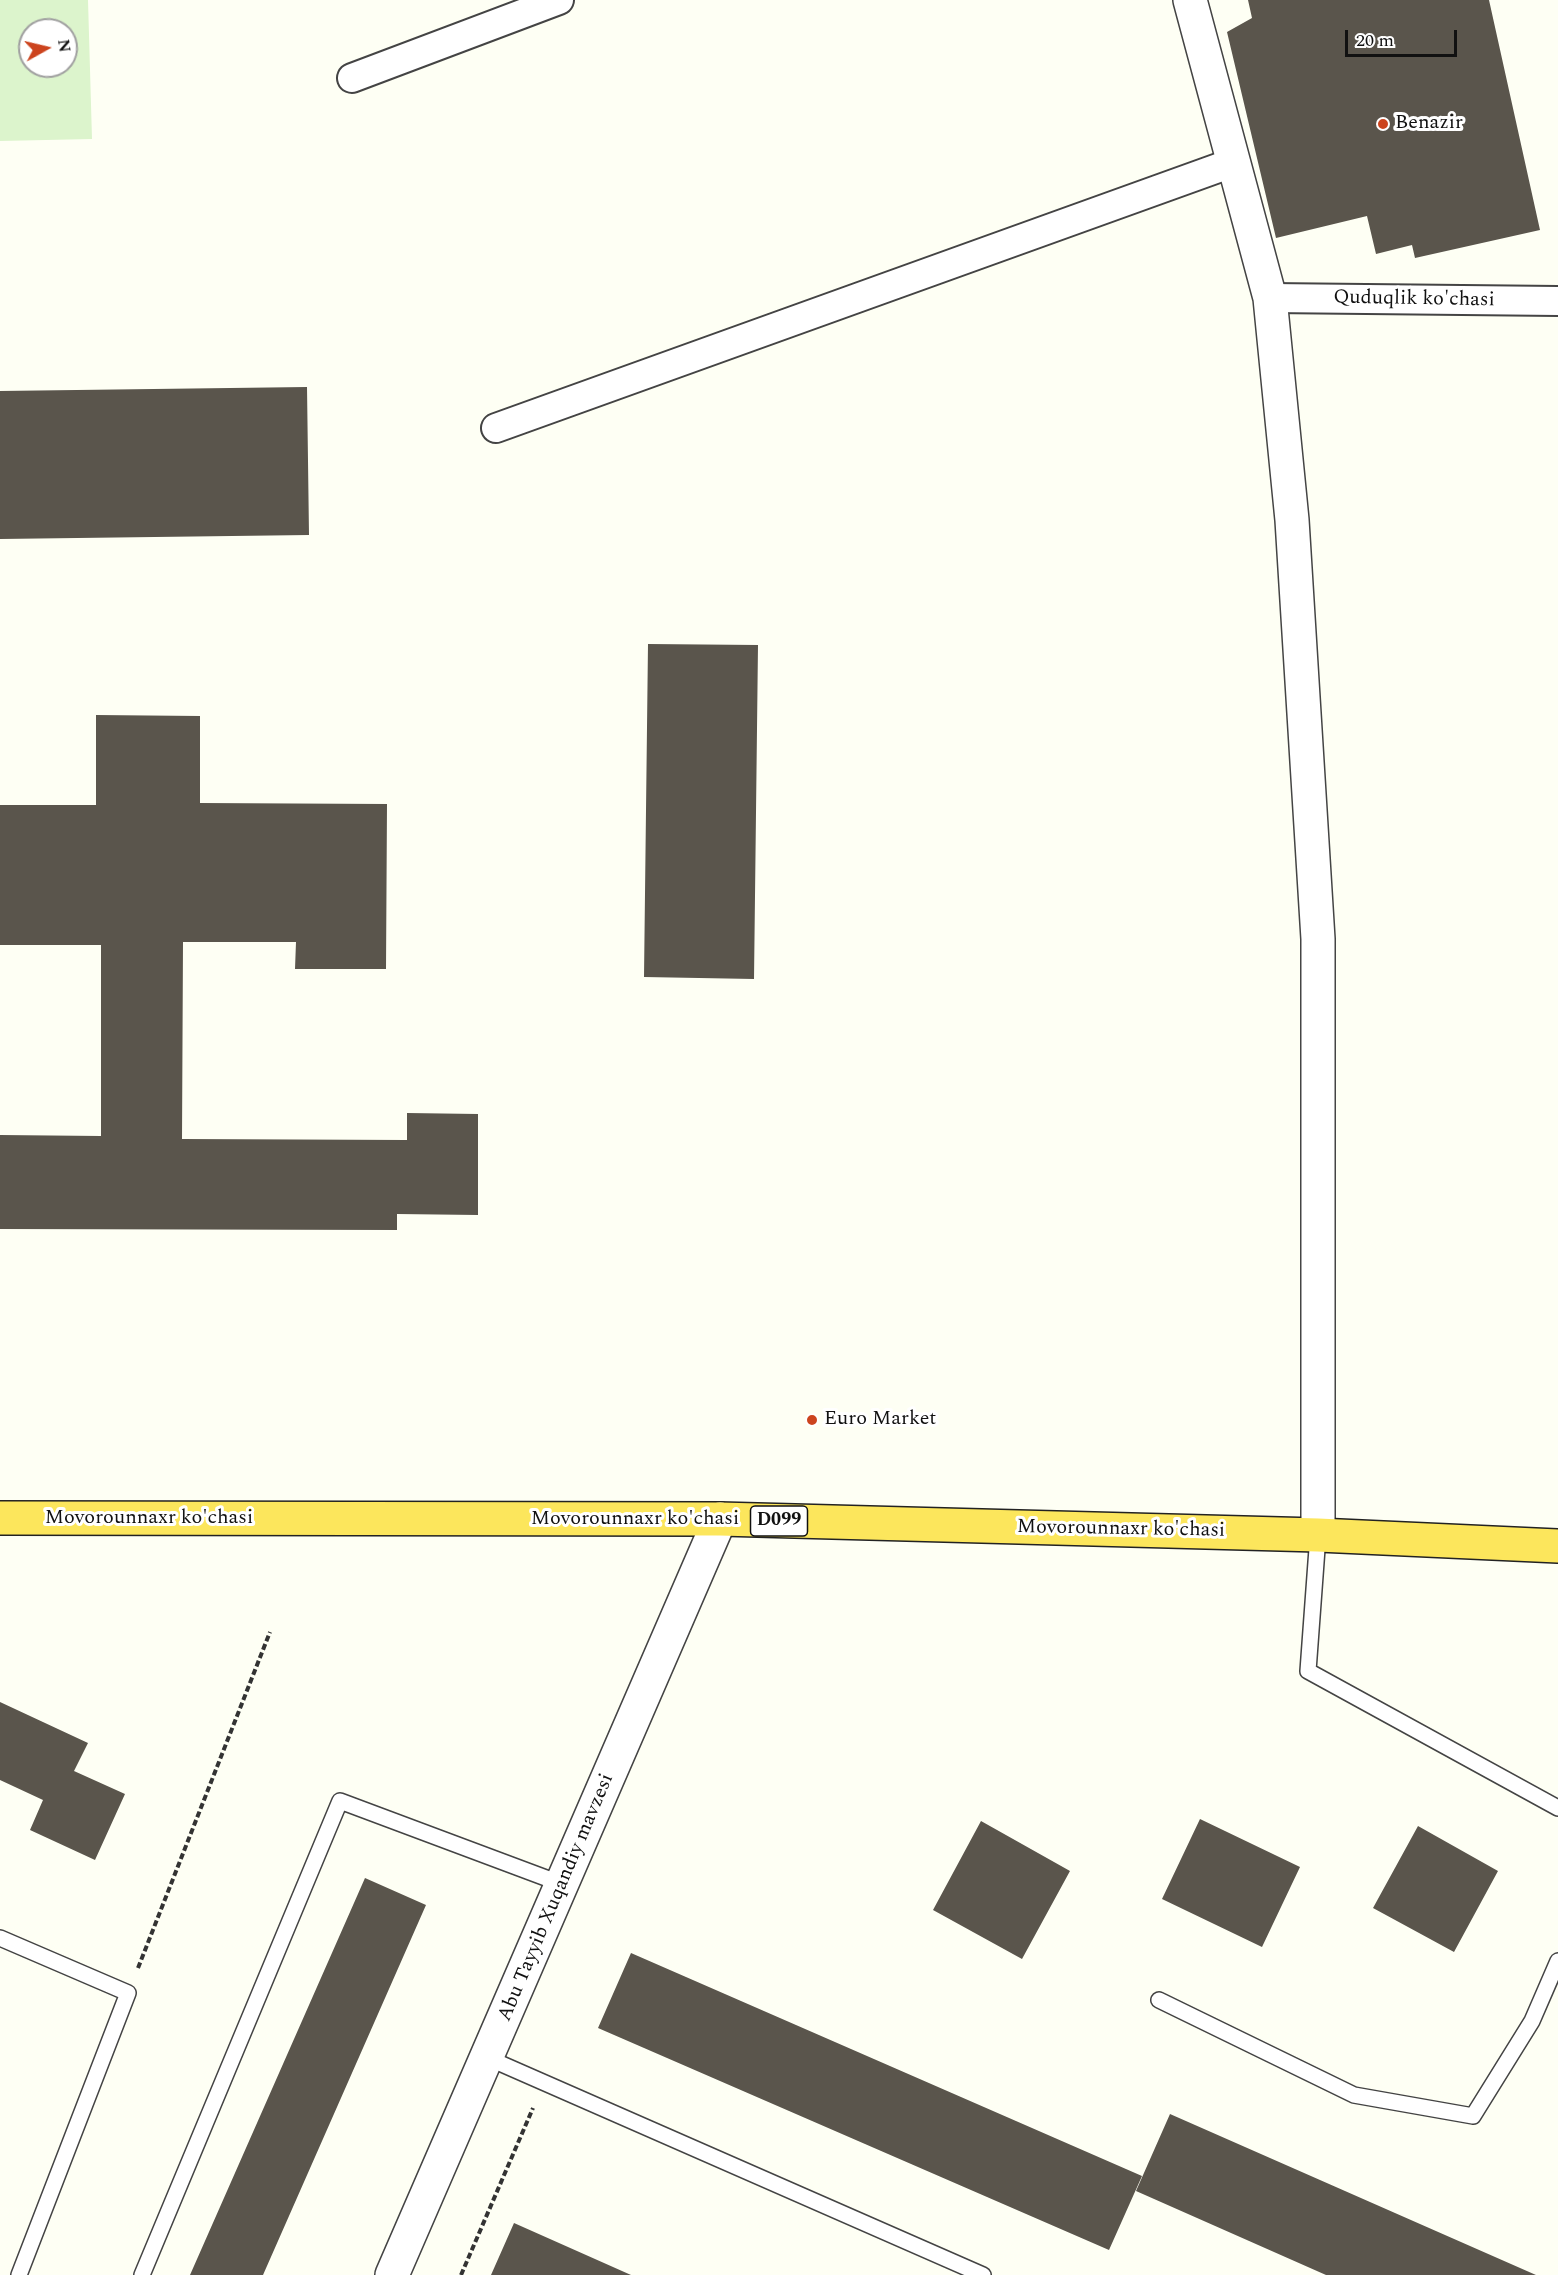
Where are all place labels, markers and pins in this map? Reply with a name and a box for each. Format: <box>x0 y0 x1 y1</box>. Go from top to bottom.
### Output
place label: Benazir <box>1395 112 1463 136</box>
marker: Benazir <box>1376 117 1390 131</box>
place label: Euro Market <box>824 1408 936 1432</box>
marker: Euro Market <box>805 1413 819 1427</box>

